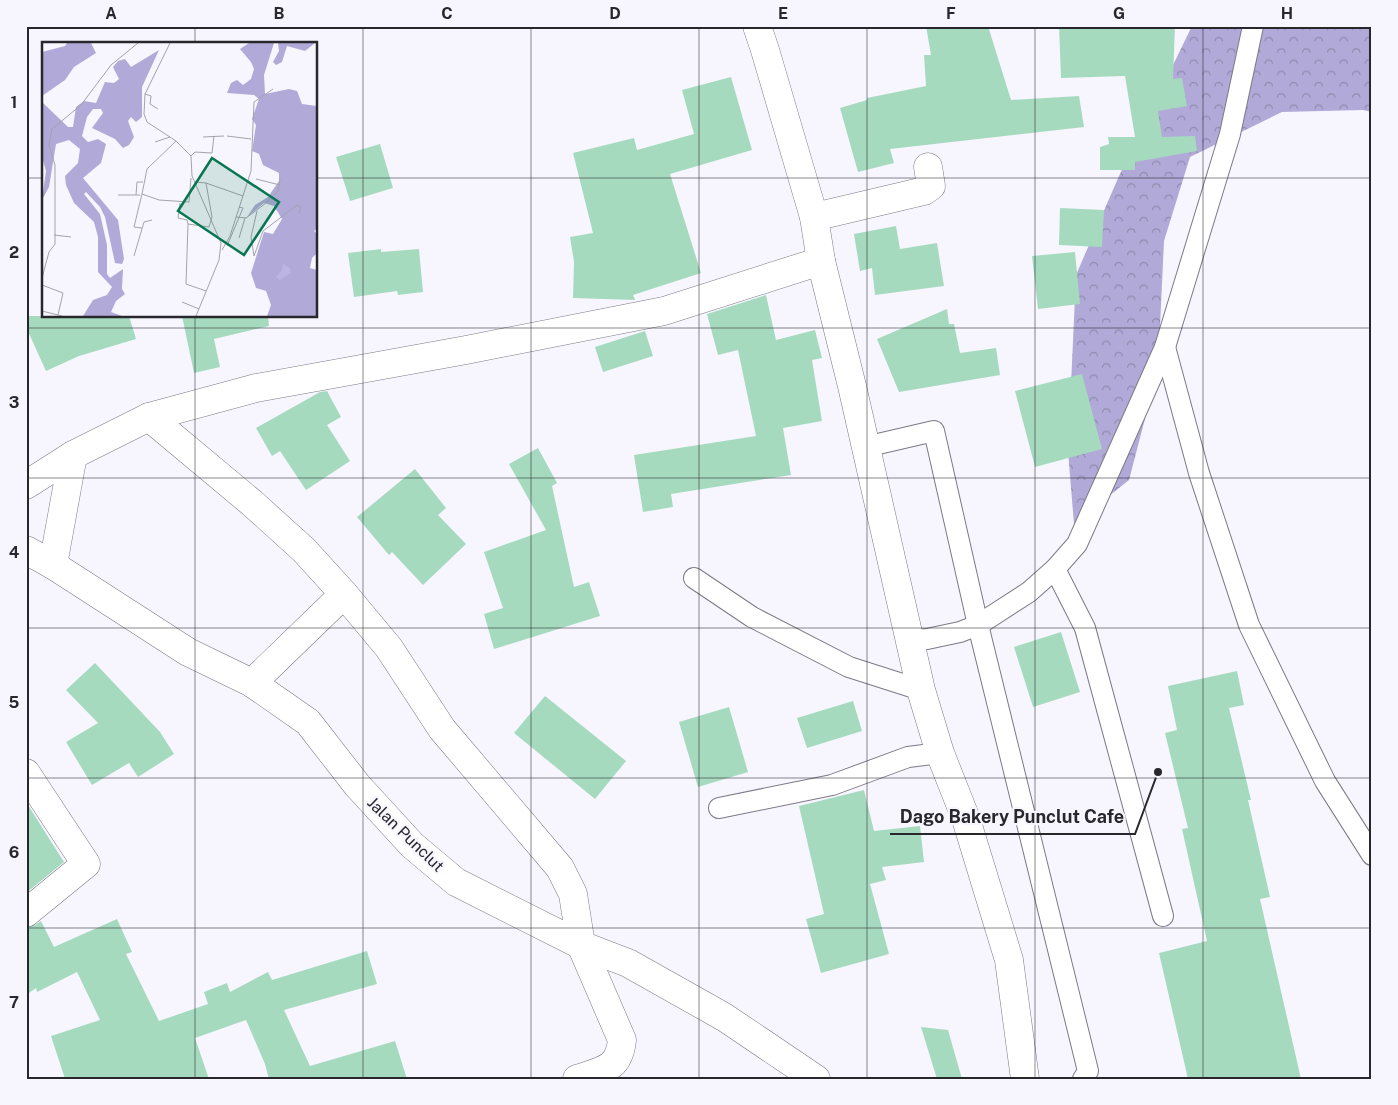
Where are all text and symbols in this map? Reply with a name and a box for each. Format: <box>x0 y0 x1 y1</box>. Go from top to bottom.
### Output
text: A <box>105 4 117 23</box>
text: B <box>274 4 285 23</box>
text: C <box>441 4 453 23</box>
text: D <box>609 4 621 23</box>
text: E <box>778 4 788 23</box>
text: F <box>946 4 956 23</box>
text: G <box>1113 4 1125 23</box>
text: H <box>1281 4 1293 23</box>
inset map <box>42 42 318 318</box>
text: 1 <box>11 93 17 112</box>
text: 2 <box>9 243 19 262</box>
text: 3 <box>9 393 19 412</box>
text: 4 <box>9 543 20 562</box>
text: 5 <box>9 693 20 712</box>
street label: Jalan Punclut <box>363 793 448 876</box>
callout: Dago Bakery Punclut Cafe <box>890 801 1135 834</box>
text: Dago Bakery Punclut Cafe <box>900 806 1124 827</box>
text: 6 <box>9 843 19 862</box>
text: 7 <box>9 993 19 1012</box>

